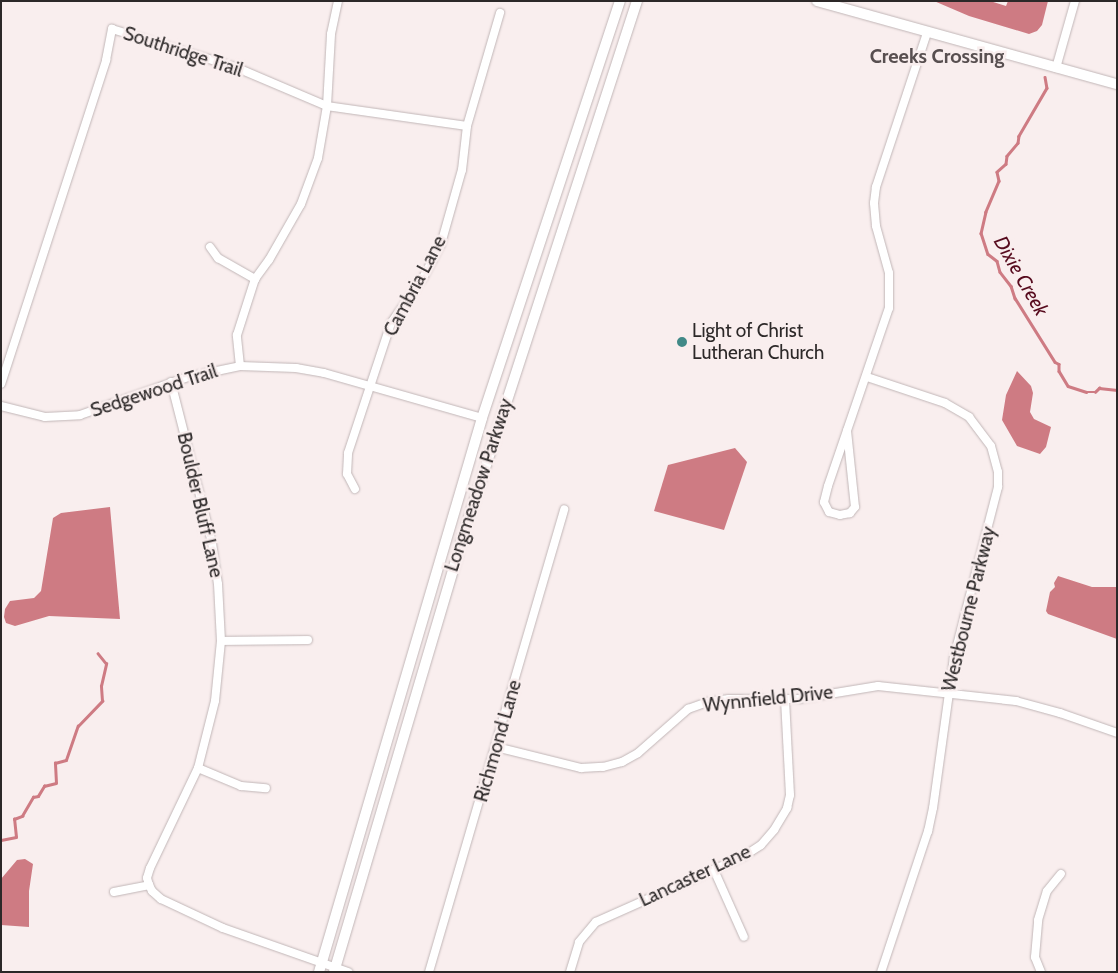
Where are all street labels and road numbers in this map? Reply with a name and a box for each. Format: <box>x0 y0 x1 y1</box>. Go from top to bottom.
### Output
street label: Southridge Trail <box>120 22 246 82</box>
street label: Cambria Lane <box>379 232 451 340</box>
street label: Sedgewood Trail <box>88 360 220 422</box>
street label: Longmeadow Parkway <box>440 396 518 574</box>
street label: Boulder Bluff Lane <box>172 430 228 580</box>
street label: Westbourne Parkway <box>937 524 1001 694</box>
street label: Richmond Lane <box>470 677 526 805</box>
street label: Wynnfield Drive <box>702 681 834 717</box>
street label: Lancaster Lane <box>636 840 754 912</box>

